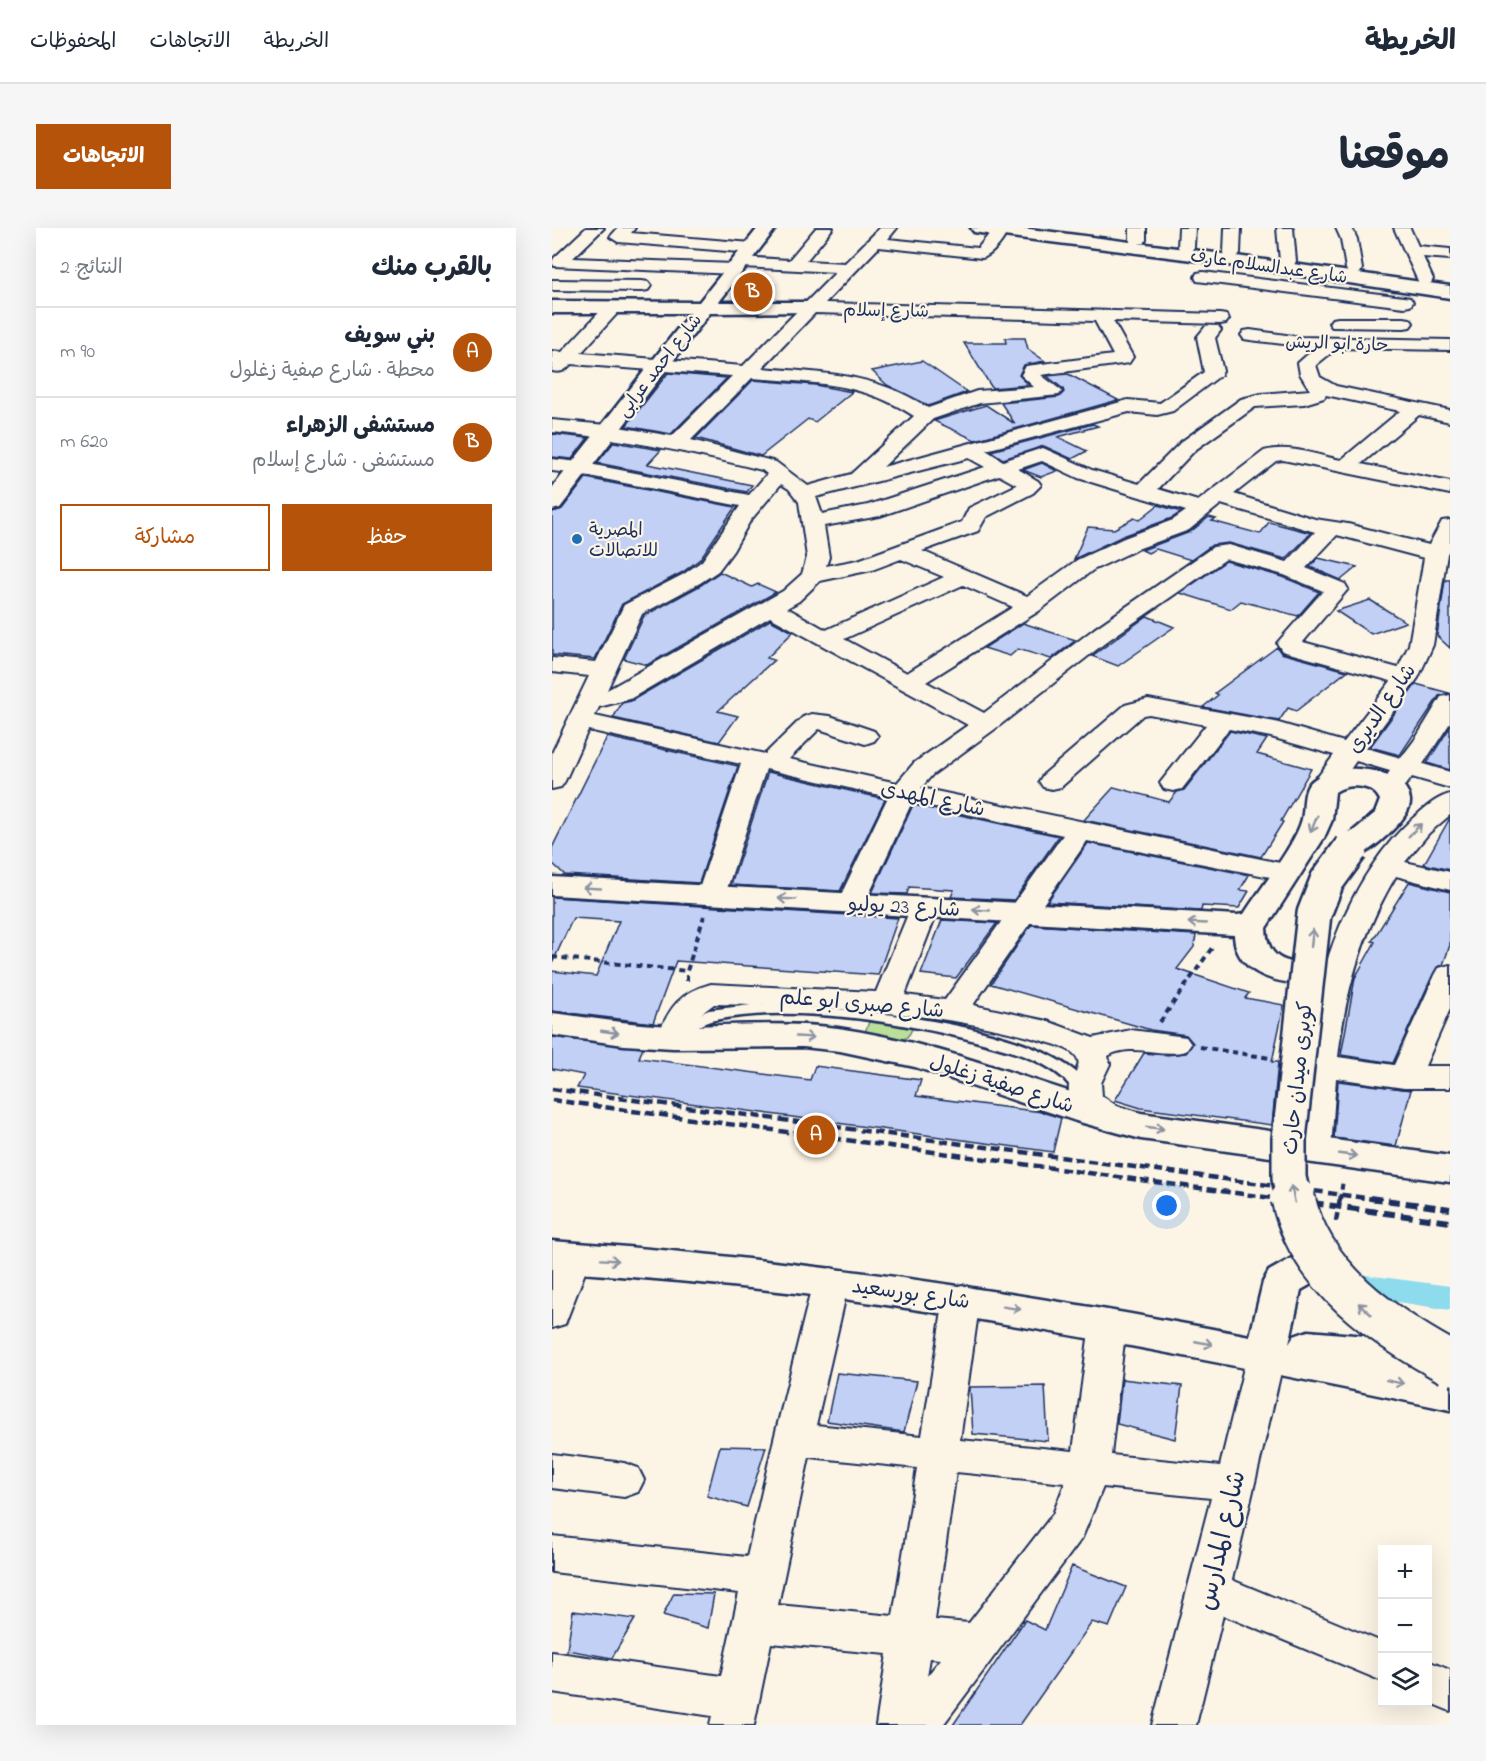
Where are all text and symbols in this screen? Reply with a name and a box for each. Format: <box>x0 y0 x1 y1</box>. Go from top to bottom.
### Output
text: الخريطة <box>1365 22 1456 63</box>
text: المحفوظات <box>30 27 116 57</box>
text: الاتجاهات <box>149 27 231 57</box>
text: الخريطة <box>264 27 329 57</box>
button: الاتجاهات <box>36 124 171 189</box>
text: موقعنا <box>1339 127 1450 188</box>
street label: شارع عبدالسلام عارف <box>1189 244 1349 292</box>
text: بالقرب منك <box>371 250 492 288</box>
text: النتائج: 2 <box>60 254 123 283</box>
pin: B <box>734 270 772 314</box>
street label: شارع إسلام <box>843 298 929 326</box>
street label: شارع احمد عرابى <box>612 309 709 424</box>
text: بني سويف <box>345 321 435 353</box>
street label: حارة ابو الريش <box>1285 330 1389 360</box>
text: 90 m <box>60 338 95 367</box>
text: A <box>466 338 479 367</box>
text: محطة · شارع صفية زغلول <box>230 357 435 386</box>
text: مستشفى الزهراء <box>286 411 435 443</box>
text: 620 m <box>60 428 108 457</box>
text: B <box>466 428 479 457</box>
text: مستشفى · شارع إسلام <box>252 447 435 476</box>
button: مشاركة <box>60 504 270 571</box>
button: حفظ <box>282 504 492 571</box>
place label: المصرية للاتصالات <box>589 518 658 565</box>
marker: المصرية للاتصالات <box>570 532 584 546</box>
street label: شارع الديرى <box>1341 658 1425 760</box>
street label: شارع المهدى <box>878 774 988 826</box>
one-way arrow <box>1308 815 1319 833</box>
one-way arrow <box>1407 823 1422 838</box>
one-way arrow <box>583 883 603 894</box>
street label: شارع 23 يوليو <box>846 890 961 926</box>
one-way arrow <box>777 893 797 904</box>
one-way arrow <box>972 904 992 915</box>
one-way arrow <box>1188 917 1208 928</box>
one-way arrow <box>1307 928 1318 948</box>
street label: شارع صبرى ابو علم <box>778 983 945 1027</box>
street label: كوبرى ميدان حارث <box>1276 1000 1322 1156</box>
one-way arrow <box>600 1027 619 1038</box>
one-way arrow <box>794 1031 814 1042</box>
street label: شارع صفية زغلول <box>925 1047 1077 1122</box>
pin: A <box>796 1112 836 1158</box>
one-way arrow <box>1144 1123 1164 1134</box>
one-way arrow <box>1337 1149 1357 1160</box>
one-way arrow <box>1286 1185 1298 1204</box>
your location <box>1152 1191 1181 1220</box>
one-way arrow <box>600 1255 620 1266</box>
street label: شارع بورسعيد <box>850 1272 972 1318</box>
one-way arrow <box>1358 1302 1373 1316</box>
one-way arrow <box>1002 1303 1022 1314</box>
one-way arrow <box>1194 1338 1213 1349</box>
one-way arrow <box>1385 1377 1404 1388</box>
street label: شارع المدارس <box>1188 1467 1257 1614</box>
map controls <box>1378 1545 1432 1707</box>
button: + <box>1378 1545 1432 1599</box>
button: − <box>1378 1599 1432 1653</box>
button: layers <box>1378 1653 1432 1707</box>

